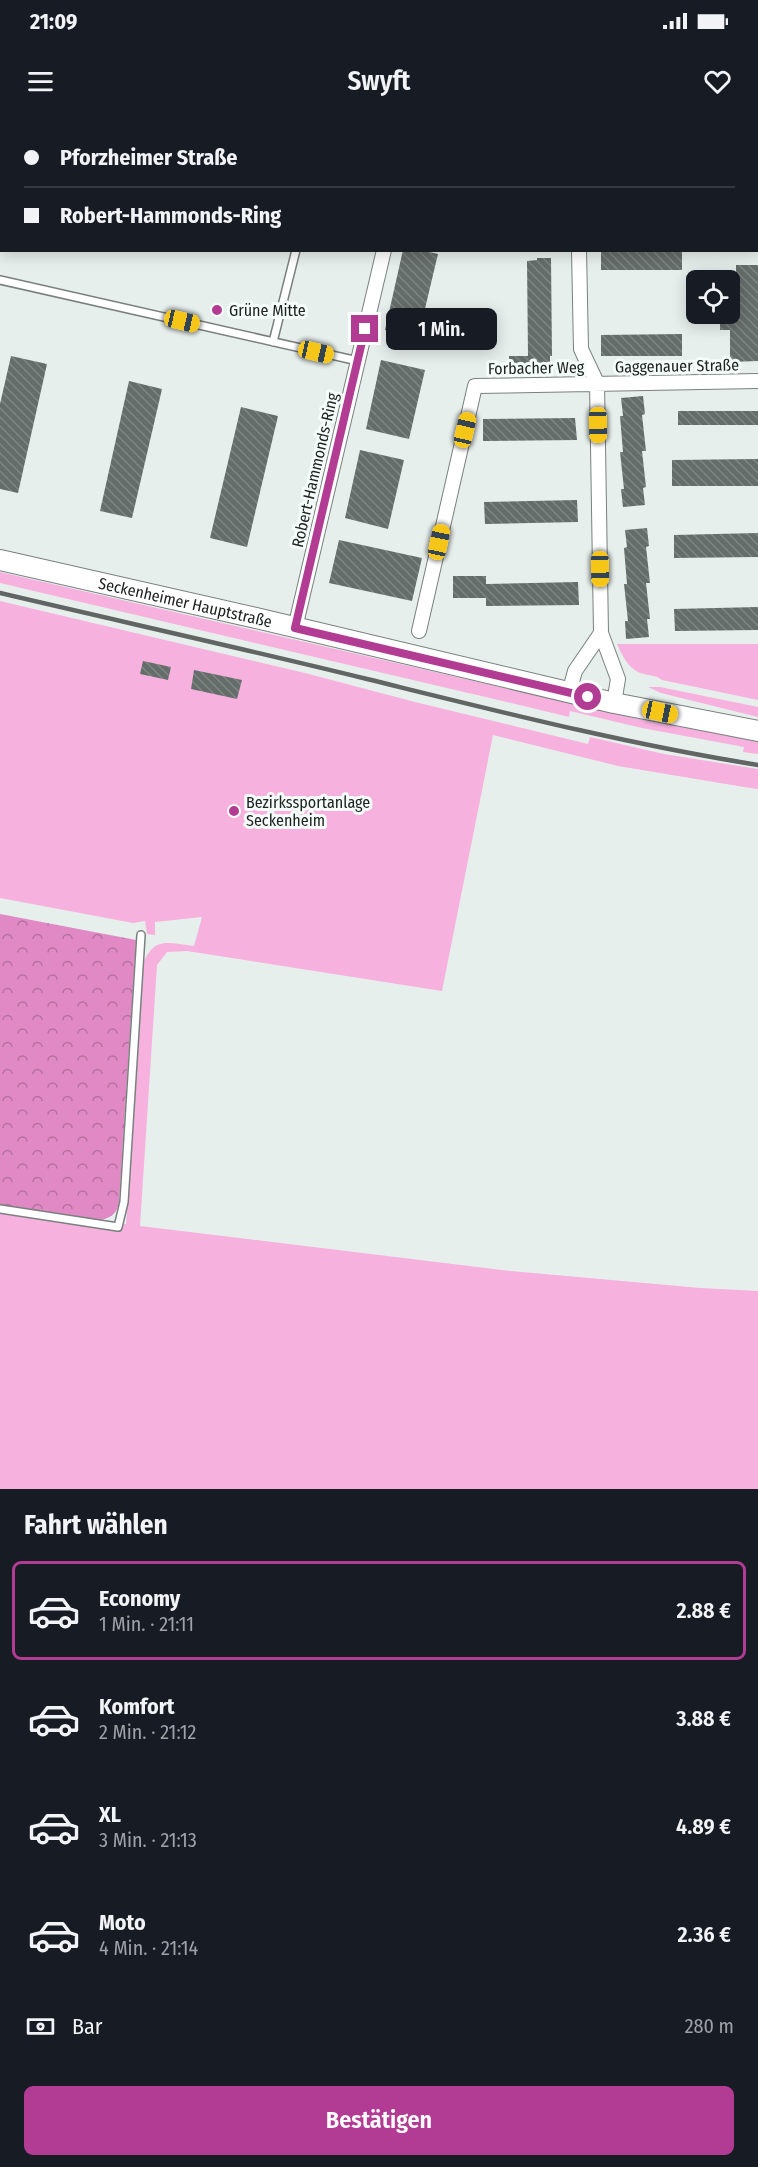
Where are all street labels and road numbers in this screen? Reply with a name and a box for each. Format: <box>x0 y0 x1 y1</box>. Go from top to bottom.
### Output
street label: Gaggenauer Straße <box>615 355 739 377</box>
street label: Forbacher Weg <box>488 358 585 378</box>
street label: Robert-Hammonds-Ring <box>288 390 342 549</box>
street label: Seckenheimer Hauptstraße <box>97 573 274 631</box>

